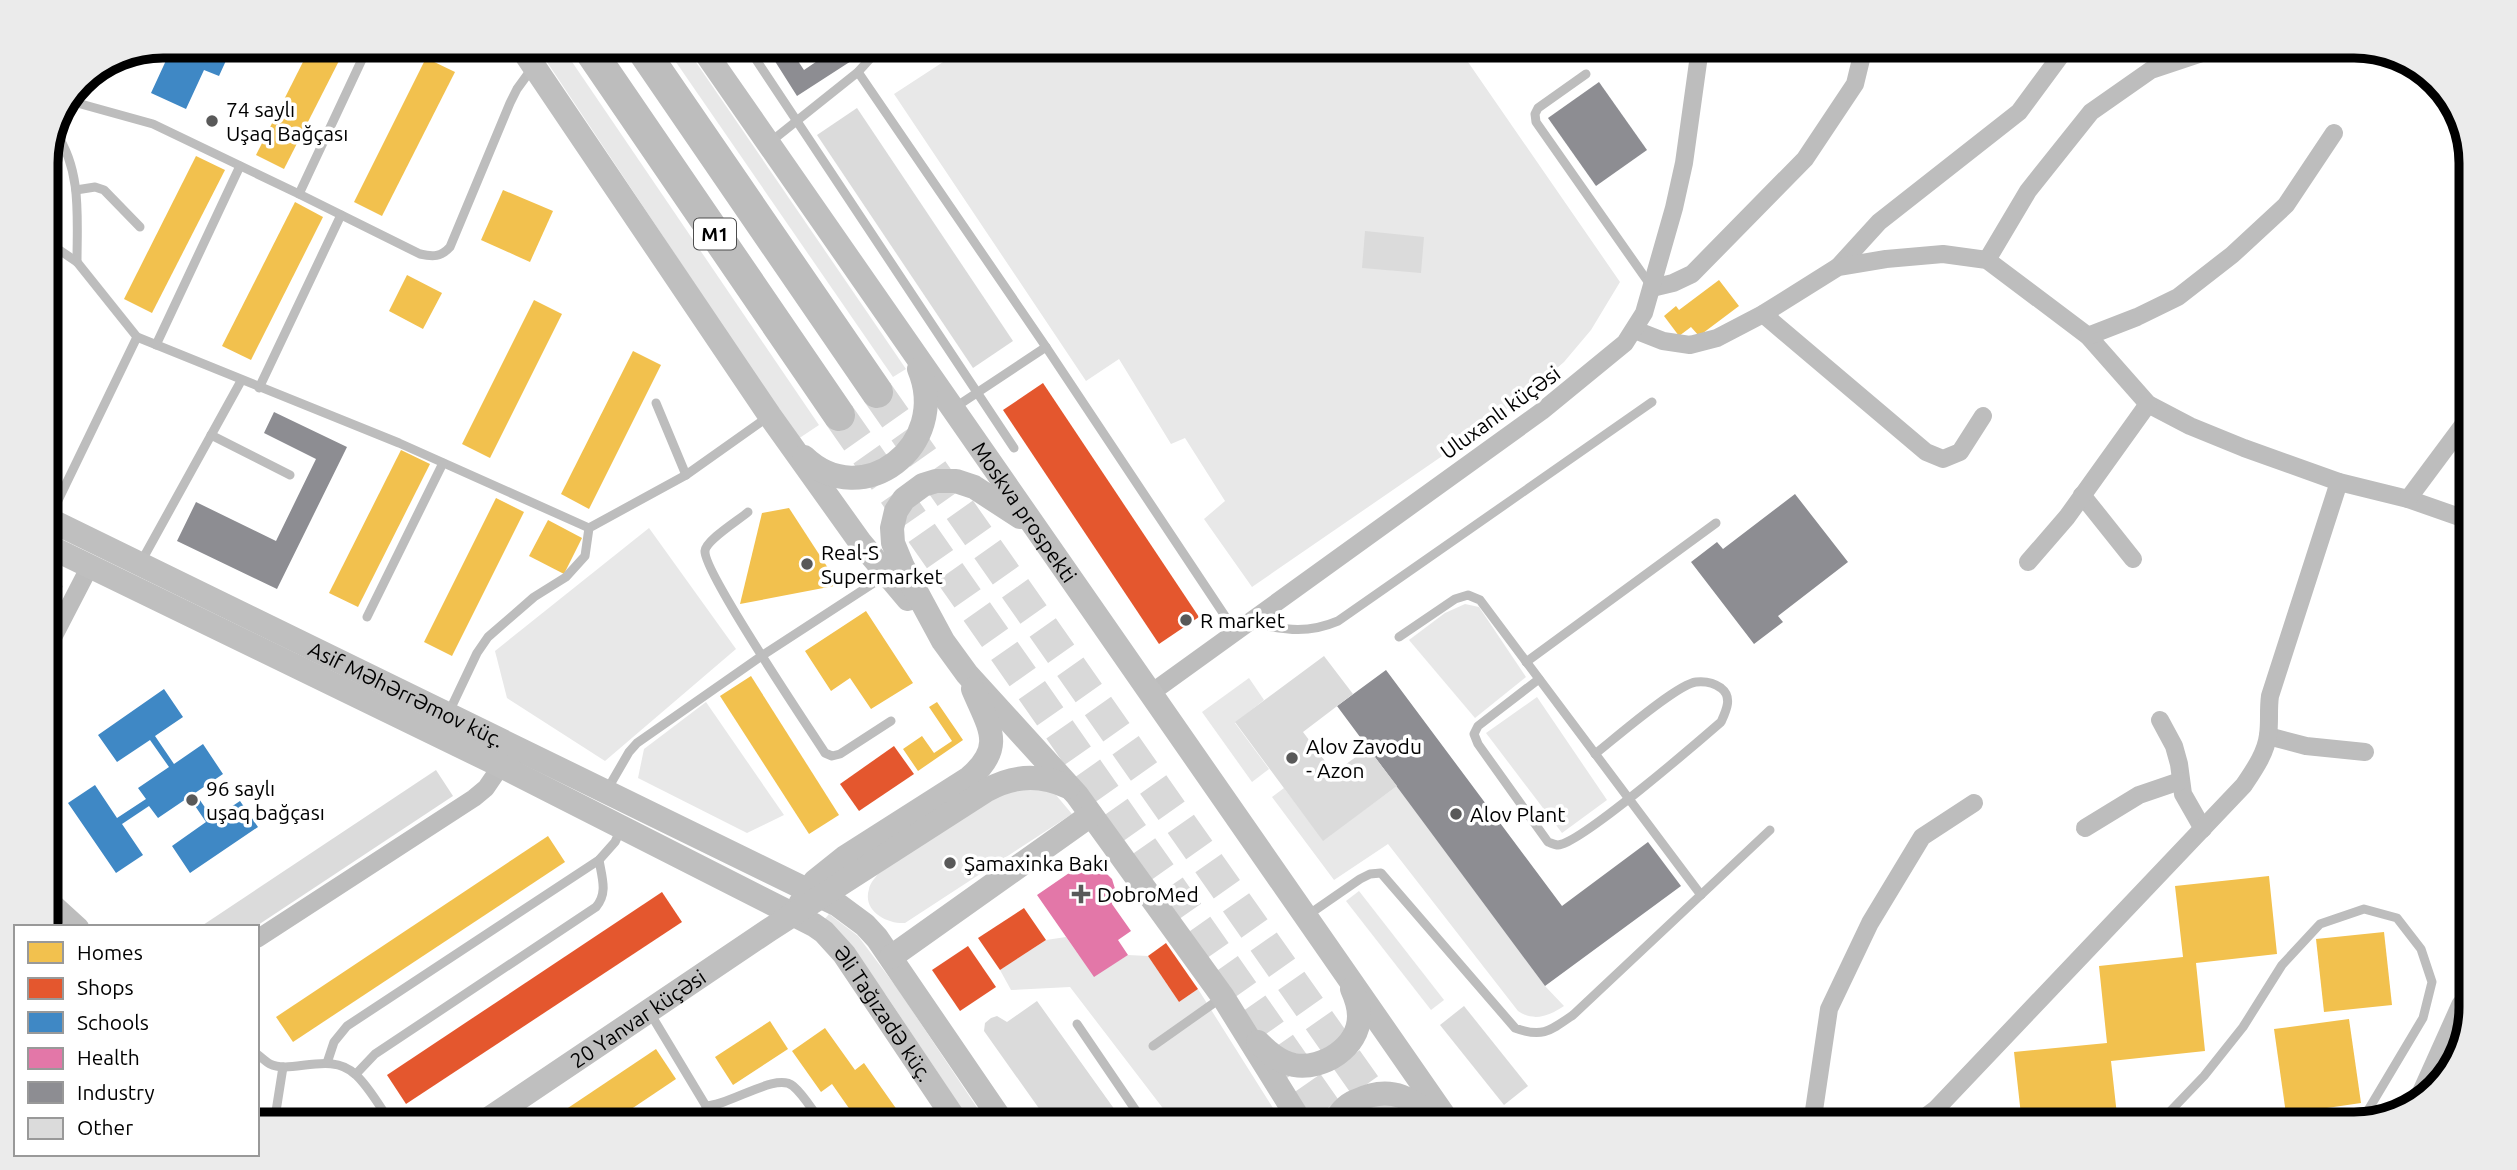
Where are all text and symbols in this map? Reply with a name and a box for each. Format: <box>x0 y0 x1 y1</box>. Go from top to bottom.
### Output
place label: 74 saylı Uşaq Bağçası <box>226 97 348 145</box>
marker: 74 saylı Uşaq Bağçası <box>204 113 220 129</box>
road number: M1 <box>694 218 736 250</box>
street label: Uluxanlı küçəsi <box>1436 361 1564 463</box>
street label: Moskva prospekti <box>967 437 1082 587</box>
place label: Real-S Supermarket <box>821 540 943 588</box>
marker: Real-S Supermarket <box>799 556 815 572</box>
place label: R market <box>1200 608 1285 632</box>
marker: R market <box>1178 612 1194 628</box>
street label: Asif Məhərrəmov küç. <box>305 636 508 752</box>
place label: Alov Zavodu - Azon <box>1306 734 1422 782</box>
marker: Alov Zavodu - Azon <box>1284 750 1300 766</box>
place label: 96 saylı uşaq bağçası <box>206 776 325 824</box>
marker: 96 saylı uşaq bağçası <box>184 792 200 808</box>
place label: Alov Plant <box>1470 802 1566 826</box>
marker: Alov Plant <box>1448 806 1464 822</box>
place label: Şamaxinka Bakı <box>964 851 1108 875</box>
marker: Şamaxinka Bakı <box>942 855 958 871</box>
place label: DobroMed <box>1097 882 1199 906</box>
marker: DobroMed <box>1071 884 1091 904</box>
legend <box>14 925 259 1156</box>
text: Homes <box>77 940 143 964</box>
street label: Əli Tağızadə küç. <box>830 940 938 1086</box>
street label: 20 Yanvar küçəsi <box>566 964 710 1072</box>
text: Shops <box>77 975 134 999</box>
text: Schools <box>77 1010 149 1034</box>
text: Health <box>77 1045 140 1069</box>
text: Industry <box>77 1080 155 1104</box>
text: Other <box>77 1115 133 1139</box>

